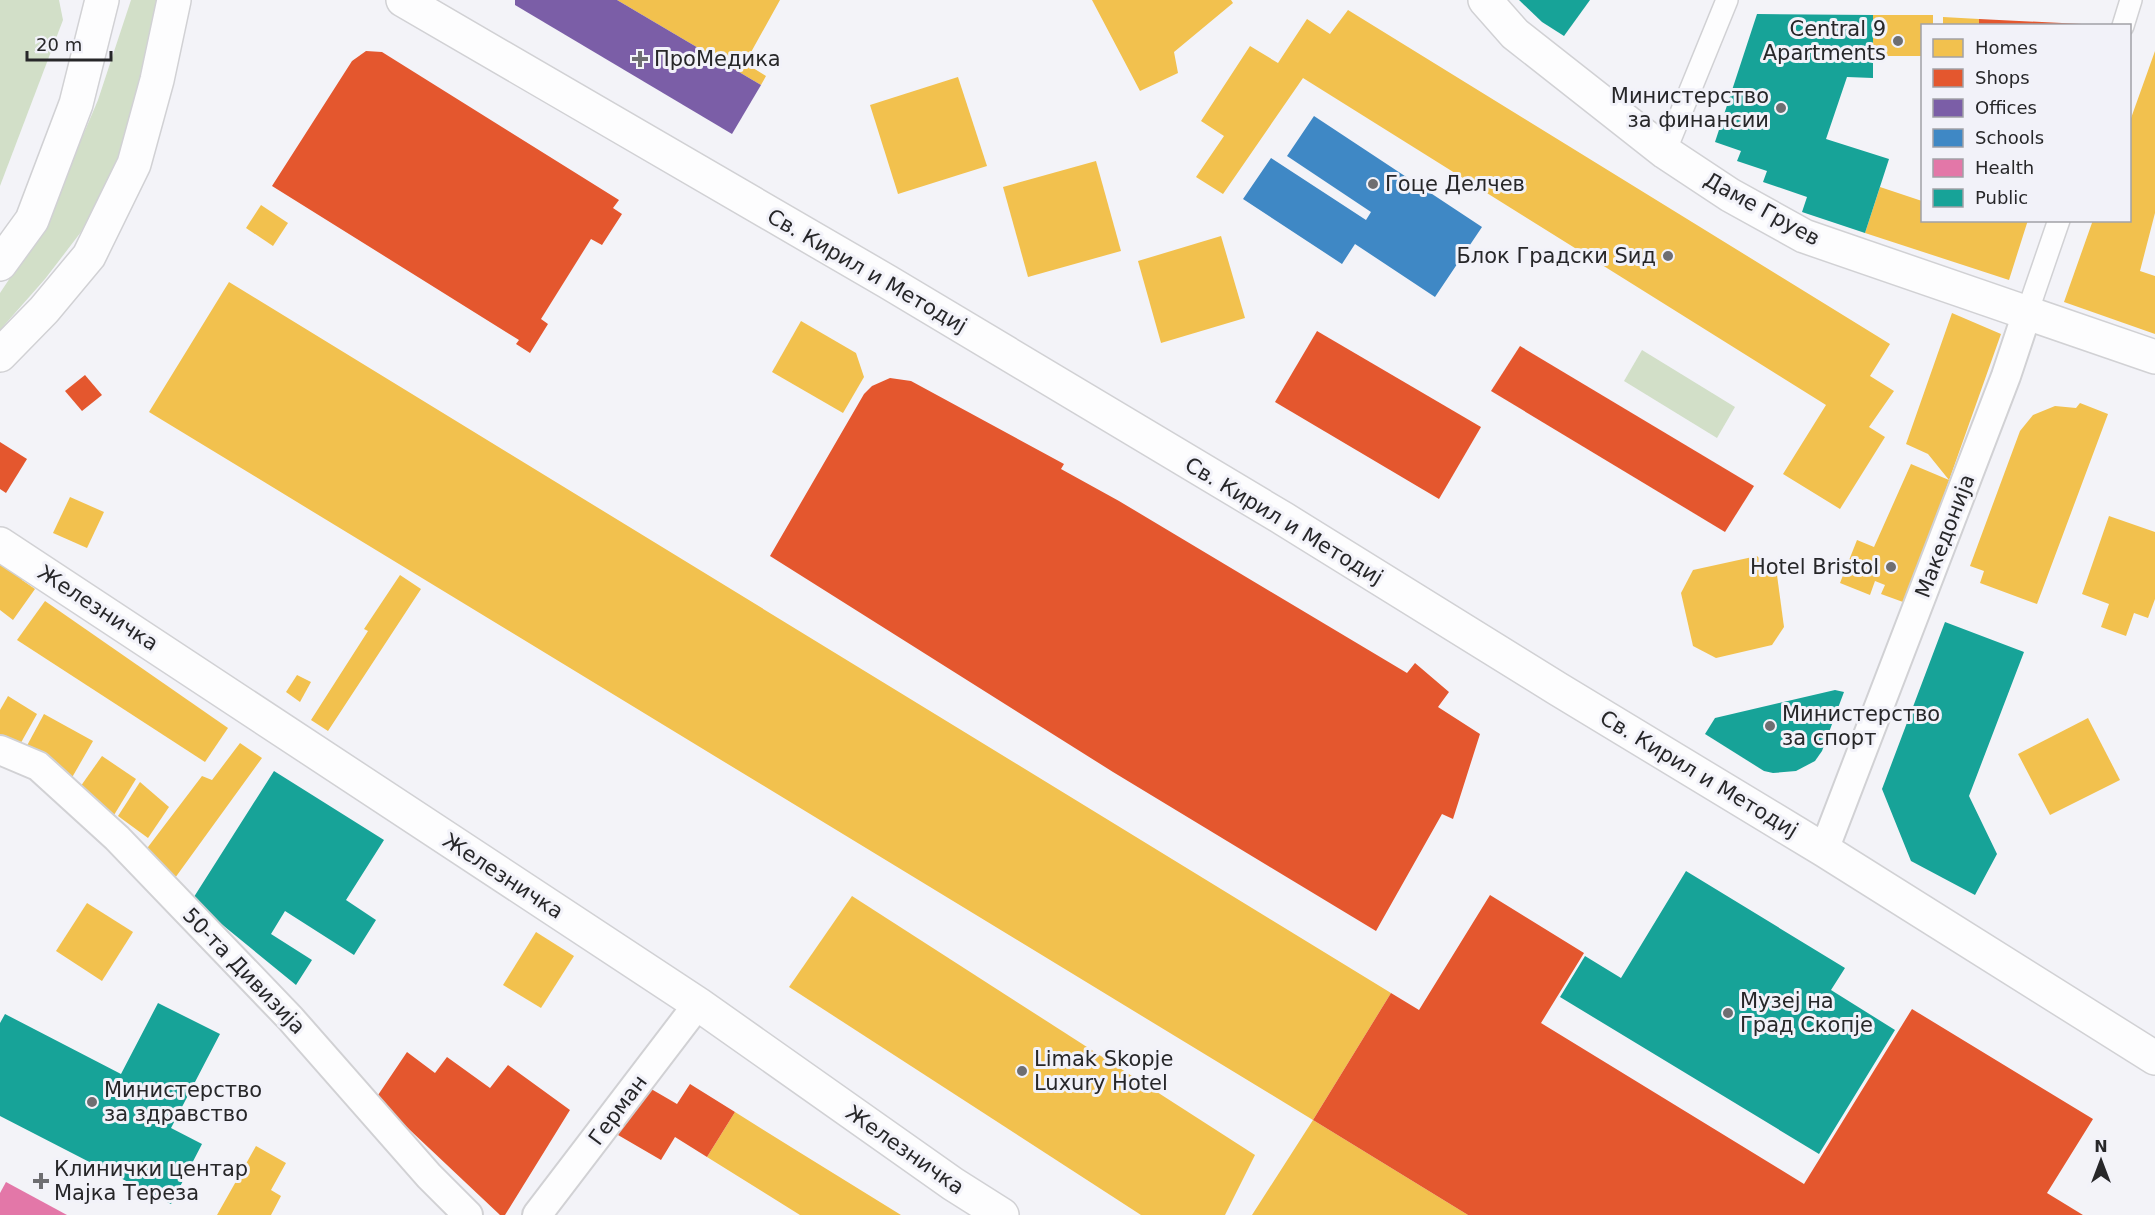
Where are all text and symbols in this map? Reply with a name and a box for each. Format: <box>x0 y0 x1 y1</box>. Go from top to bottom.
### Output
place label: Central 9 Apartments <box>1763 17 1886 65</box>
scale bar <box>27 24 111 62</box>
legend <box>1921 24 2131 222</box>
text: 20 m <box>36 34 82 55</box>
marker: Central 9 Apartments <box>1891 34 1905 48</box>
text: Homes <box>1975 37 2038 58</box>
place label: ПроМедика <box>654 47 781 71</box>
marker: ПроМедика <box>631 50 649 68</box>
text: Shops <box>1975 67 2030 88</box>
place label: Министерство за финансии <box>1611 84 1769 132</box>
text: Offices <box>1975 97 2037 118</box>
marker: Министерство за финансии <box>1774 101 1788 115</box>
text: Schools <box>1975 127 2044 148</box>
text: Health <box>1975 157 2034 178</box>
street label: Даме Груев <box>1700 167 1824 251</box>
place label: Гоце Делчев <box>1385 172 1525 196</box>
marker: Гоце Делчев <box>1366 177 1380 191</box>
text: Public <box>1975 187 2028 208</box>
street label: Св. Кирил и Методиј <box>763 204 971 338</box>
place label: Блок Градски Sид <box>1456 244 1656 268</box>
marker: Блок Градски Sид <box>1661 249 1675 263</box>
street label: Св. Кирил и Методиј <box>1181 452 1387 590</box>
street label: Македонија <box>1910 471 1980 601</box>
place label: Hotel Bristol <box>1750 555 1879 579</box>
street label: Железничка <box>33 560 163 656</box>
marker: Hotel Bristol <box>1884 560 1898 574</box>
place label: Министерство за спорт <box>1782 702 1940 750</box>
street label: Св. Кирил и Методиј <box>1596 705 1802 843</box>
marker: Министерство за спорт <box>1763 719 1777 733</box>
street label: Железничка <box>438 828 568 924</box>
street label: 50-та Дивизија <box>178 903 310 1039</box>
place label: Музеј на Град Скопје <box>1740 989 1873 1037</box>
marker: Музеј на Град Скопје <box>1721 1006 1735 1020</box>
place label: Limak Skopje Luxury Hotel <box>1034 1047 1173 1095</box>
marker: Limak Skopje Luxury Hotel <box>1015 1064 1029 1078</box>
street label: Герман <box>584 1070 652 1150</box>
place label: Министерство за здравство <box>104 1078 262 1126</box>
marker: Министерство за здравство <box>85 1095 99 1109</box>
street label: Железничка <box>841 1100 969 1200</box>
north arrow <box>2071 1131 2131 1191</box>
text: N <box>2094 1137 2108 1156</box>
place label: Клинички центар Мајка Тереза <box>54 1157 248 1205</box>
marker: Клинички центар Мајка Тереза <box>32 1172 50 1190</box>

